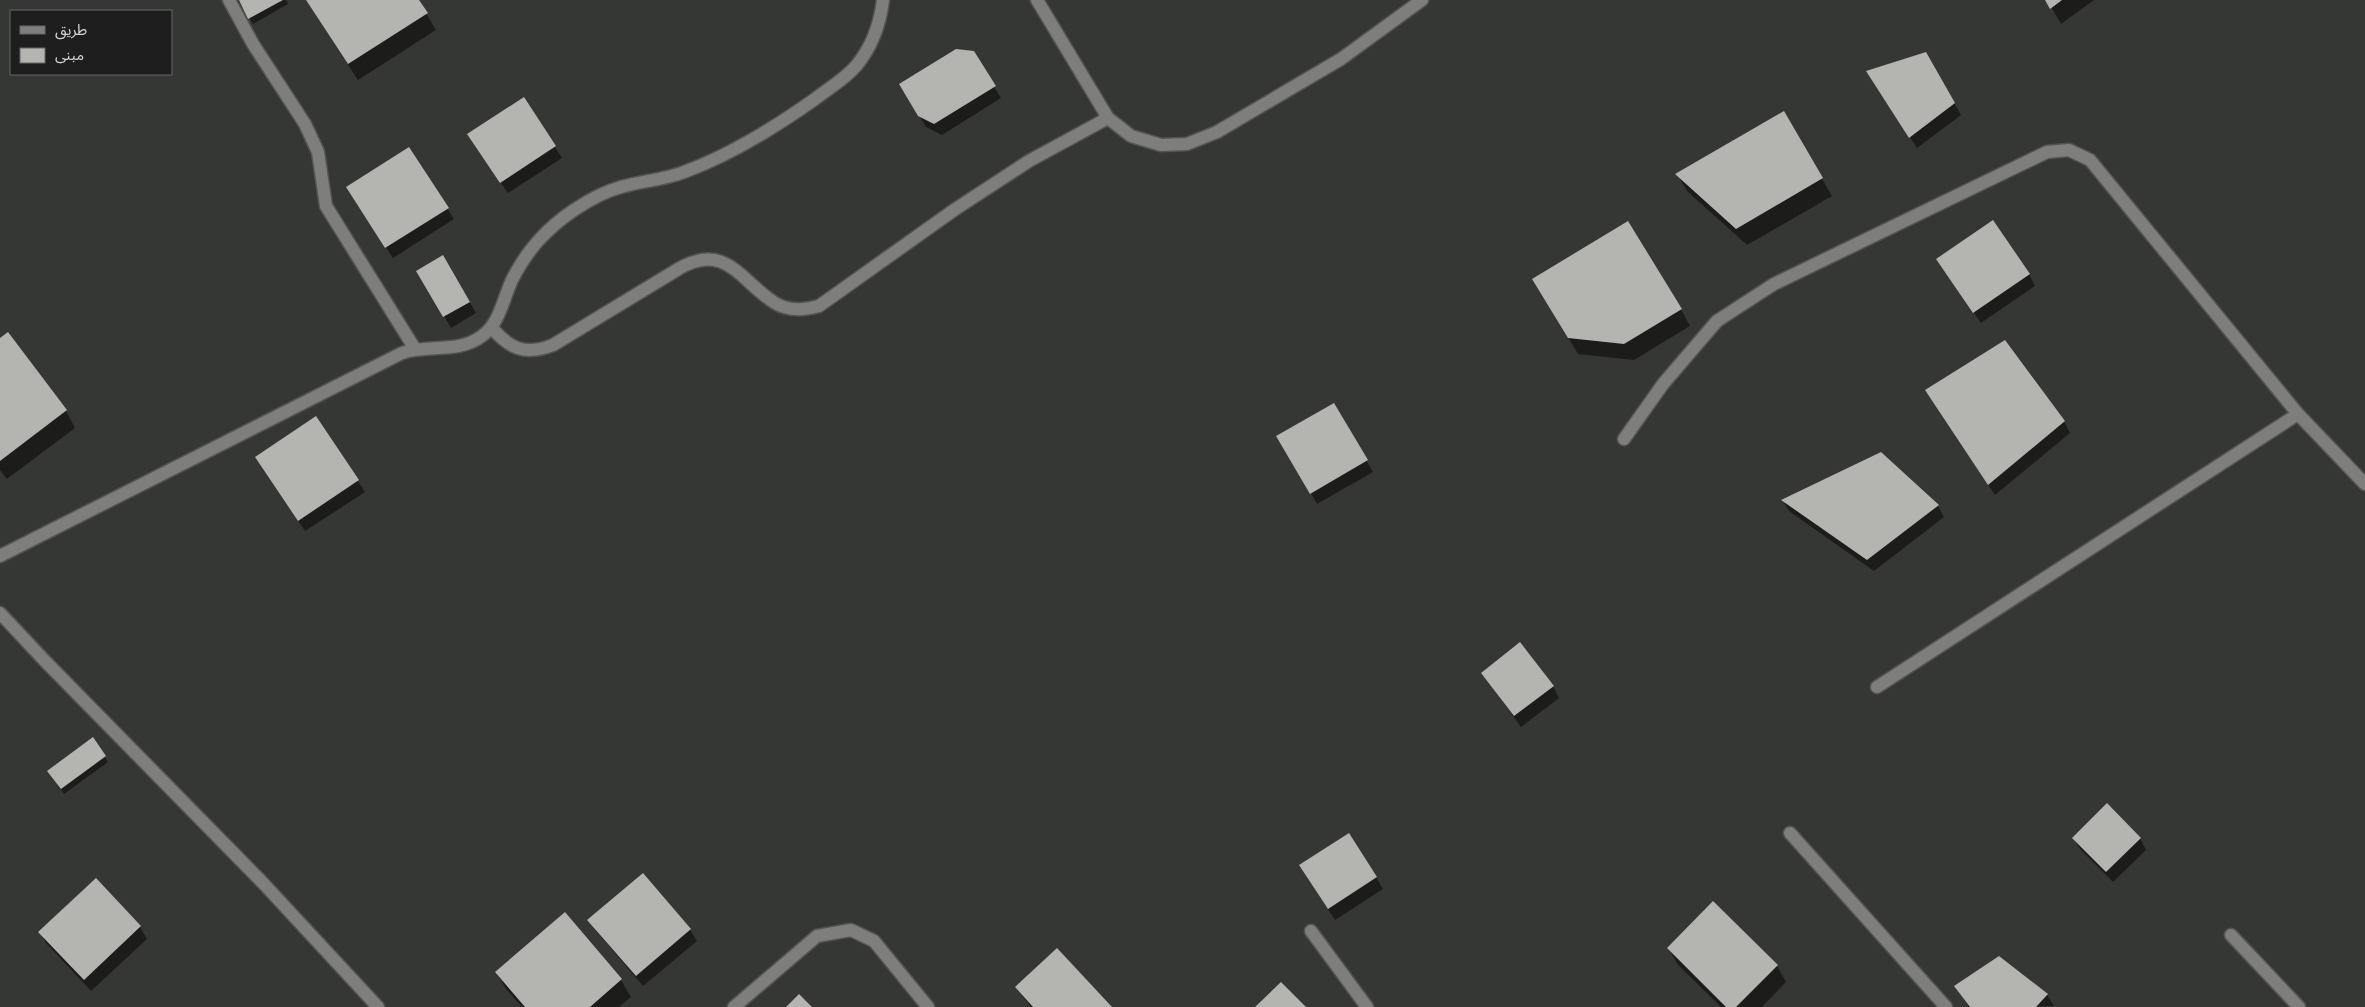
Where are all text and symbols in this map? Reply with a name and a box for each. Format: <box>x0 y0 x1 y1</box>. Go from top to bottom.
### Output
legend <box>10 10 172 75</box>
text: طريق <box>55 21 87 40</box>
text: مبنى <box>55 46 84 64</box>

